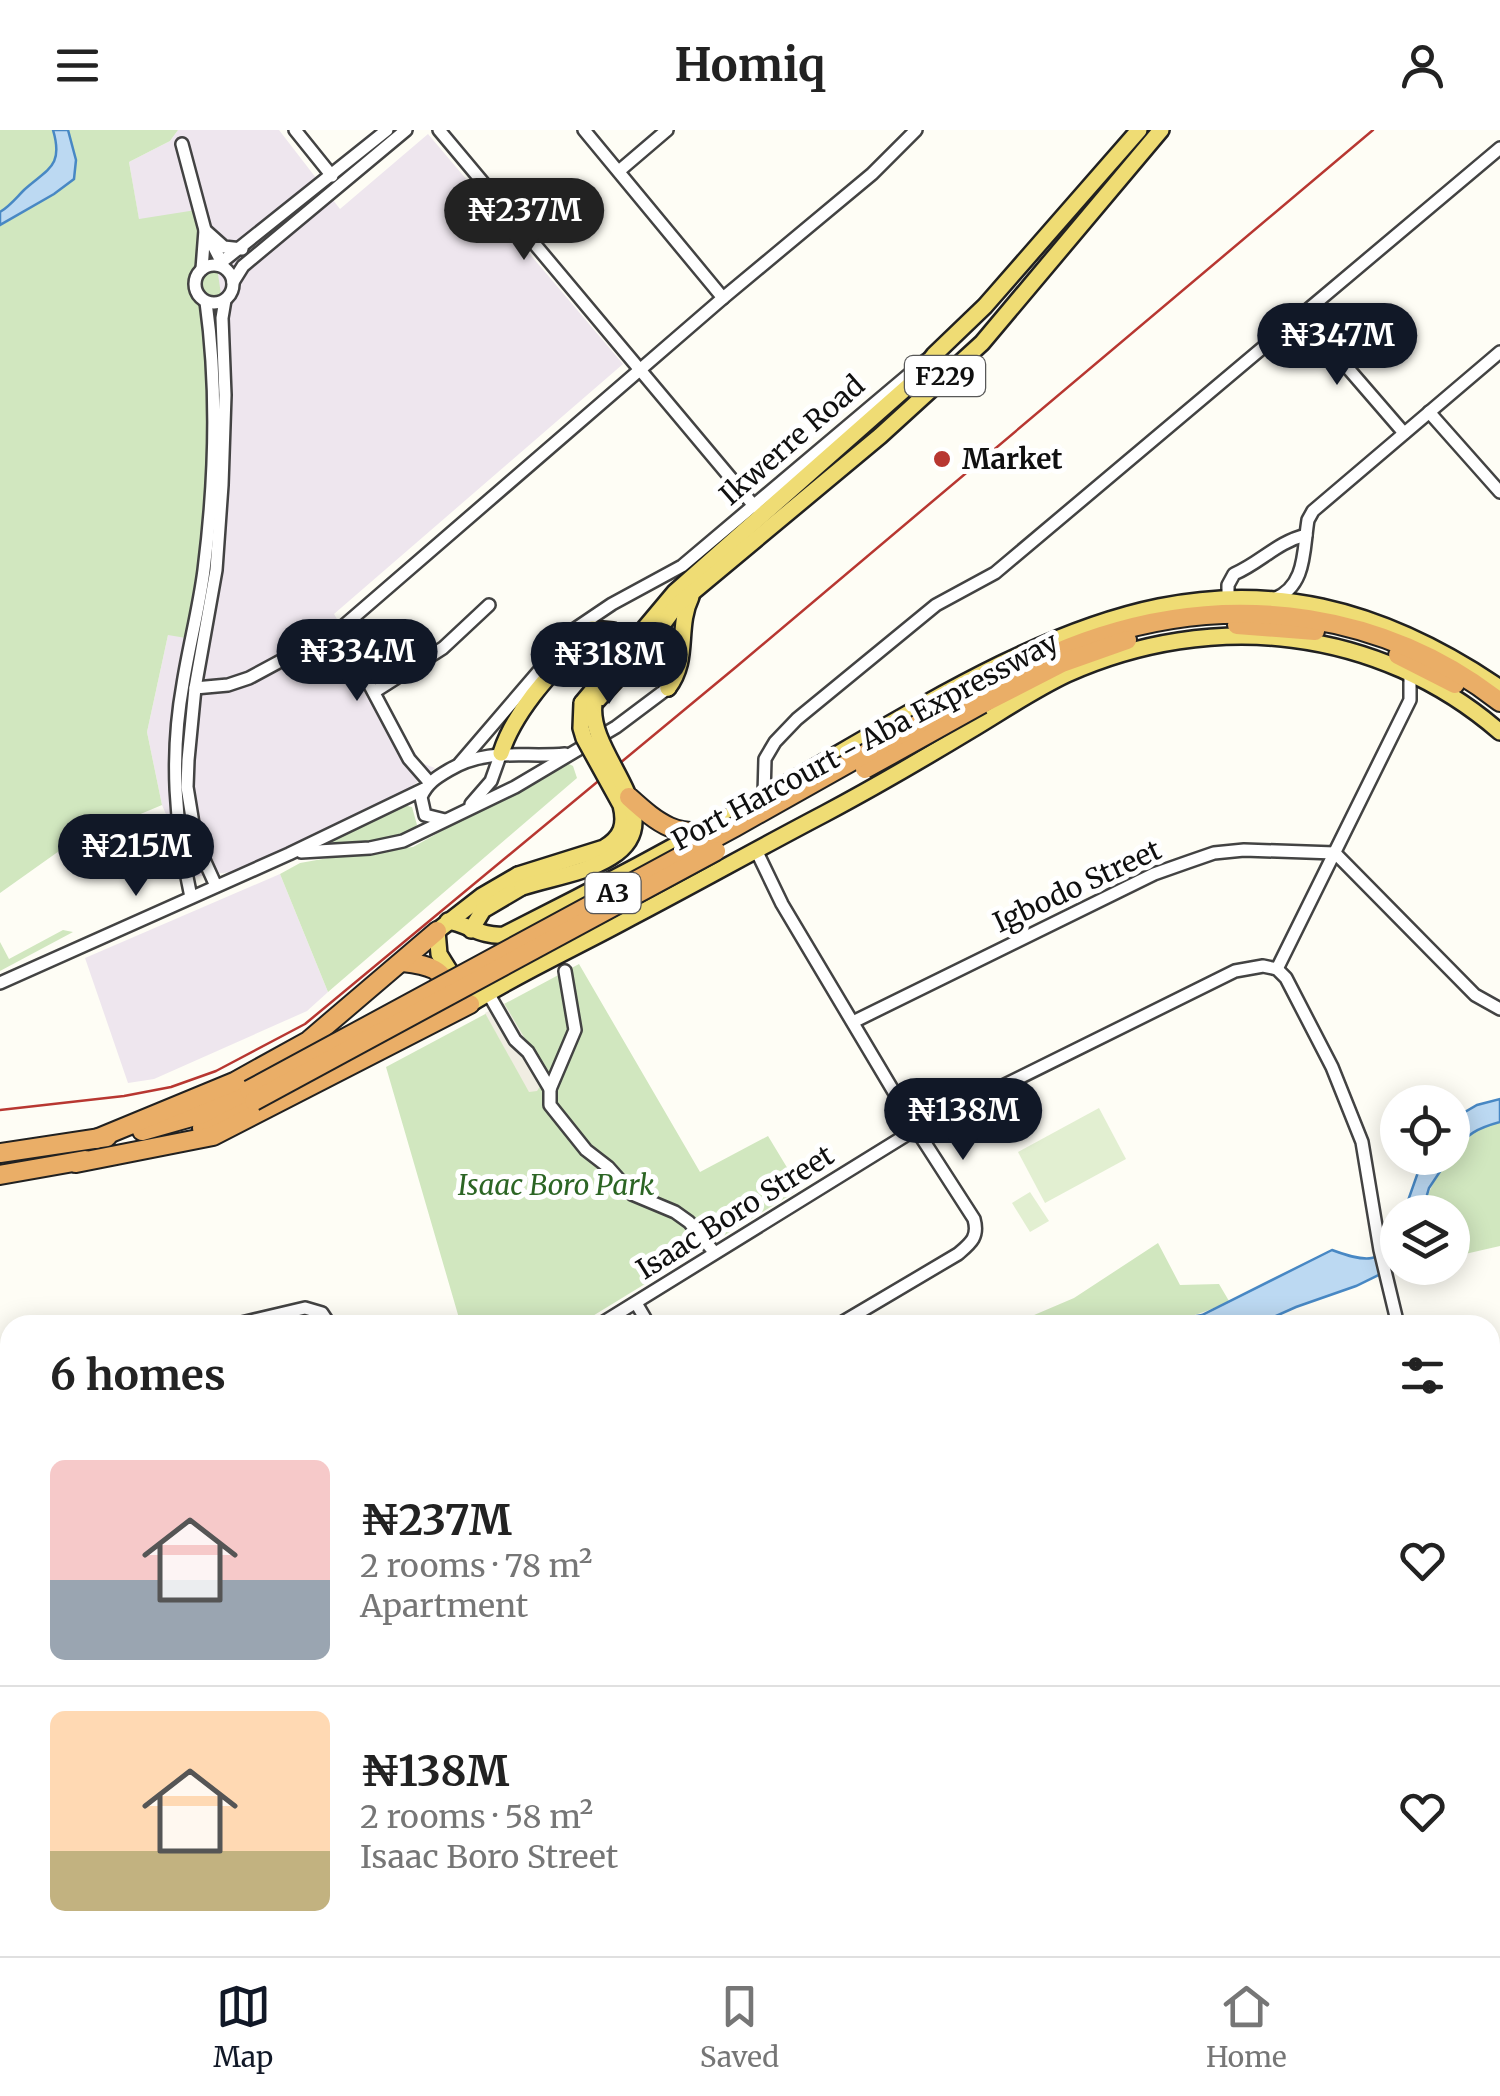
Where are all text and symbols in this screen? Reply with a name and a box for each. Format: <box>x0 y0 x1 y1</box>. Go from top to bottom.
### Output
text: Homiq <box>675 37 825 93</box>
icon: menu <box>50 38 105 93</box>
icon: person <box>1395 38 1450 93</box>
pin: ₦237M <box>454 178 594 263</box>
text: ₦237M <box>466 190 582 230</box>
pin: ₦347M <box>1267 303 1407 388</box>
text: ₦347M <box>1279 315 1395 355</box>
road number: F229 <box>905 356 985 396</box>
street label: Ikwerre Road <box>712 367 872 513</box>
place label: Market <box>962 441 1063 477</box>
marker: Market <box>931 448 953 470</box>
pin: ₦334M <box>287 619 427 704</box>
pin: ₦318M <box>539 622 679 707</box>
street label: Port Harcourt - Aba Expressway <box>666 623 1065 858</box>
text: ₦334M <box>299 631 415 671</box>
text: ₦318M <box>553 634 665 674</box>
pin: ₦215M <box>66 814 206 899</box>
text: ₦215M <box>80 826 192 866</box>
street label: Igbodo Street <box>987 831 1167 941</box>
road number: A3 <box>586 873 640 913</box>
pin: ₦138M <box>893 1078 1033 1163</box>
map controls <box>1380 1085 1470 1285</box>
button: locate <box>1380 1085 1470 1175</box>
text: ₦138M <box>906 1090 1020 1130</box>
street label: Isaac Boro Street <box>630 1137 840 1287</box>
park label: Isaac Boro Park <box>458 1167 654 1203</box>
button: layers <box>1380 1195 1470 1285</box>
icon: filters <box>1395 1348 1450 1403</box>
text: 6 homes <box>50 1349 226 1401</box>
text: ₦237M <box>360 1494 512 1546</box>
icon: home <box>130 1500 250 1620</box>
icon: heart <box>1395 1533 1450 1588</box>
text: 2 rooms · 78 m² <box>360 1546 592 1586</box>
text: Apartment <box>360 1586 528 1626</box>
text: ₦138M <box>360 1745 509 1797</box>
icon: home <box>130 1751 250 1871</box>
icon: heart <box>1395 1784 1450 1839</box>
text: 2 rooms · 58 m² <box>360 1797 593 1837</box>
text: Isaac Boro Street <box>360 1837 618 1877</box>
tab: Map <box>213 1979 273 2075</box>
tab: Saved <box>700 1979 779 2075</box>
tab: Home <box>1206 1979 1287 2075</box>

